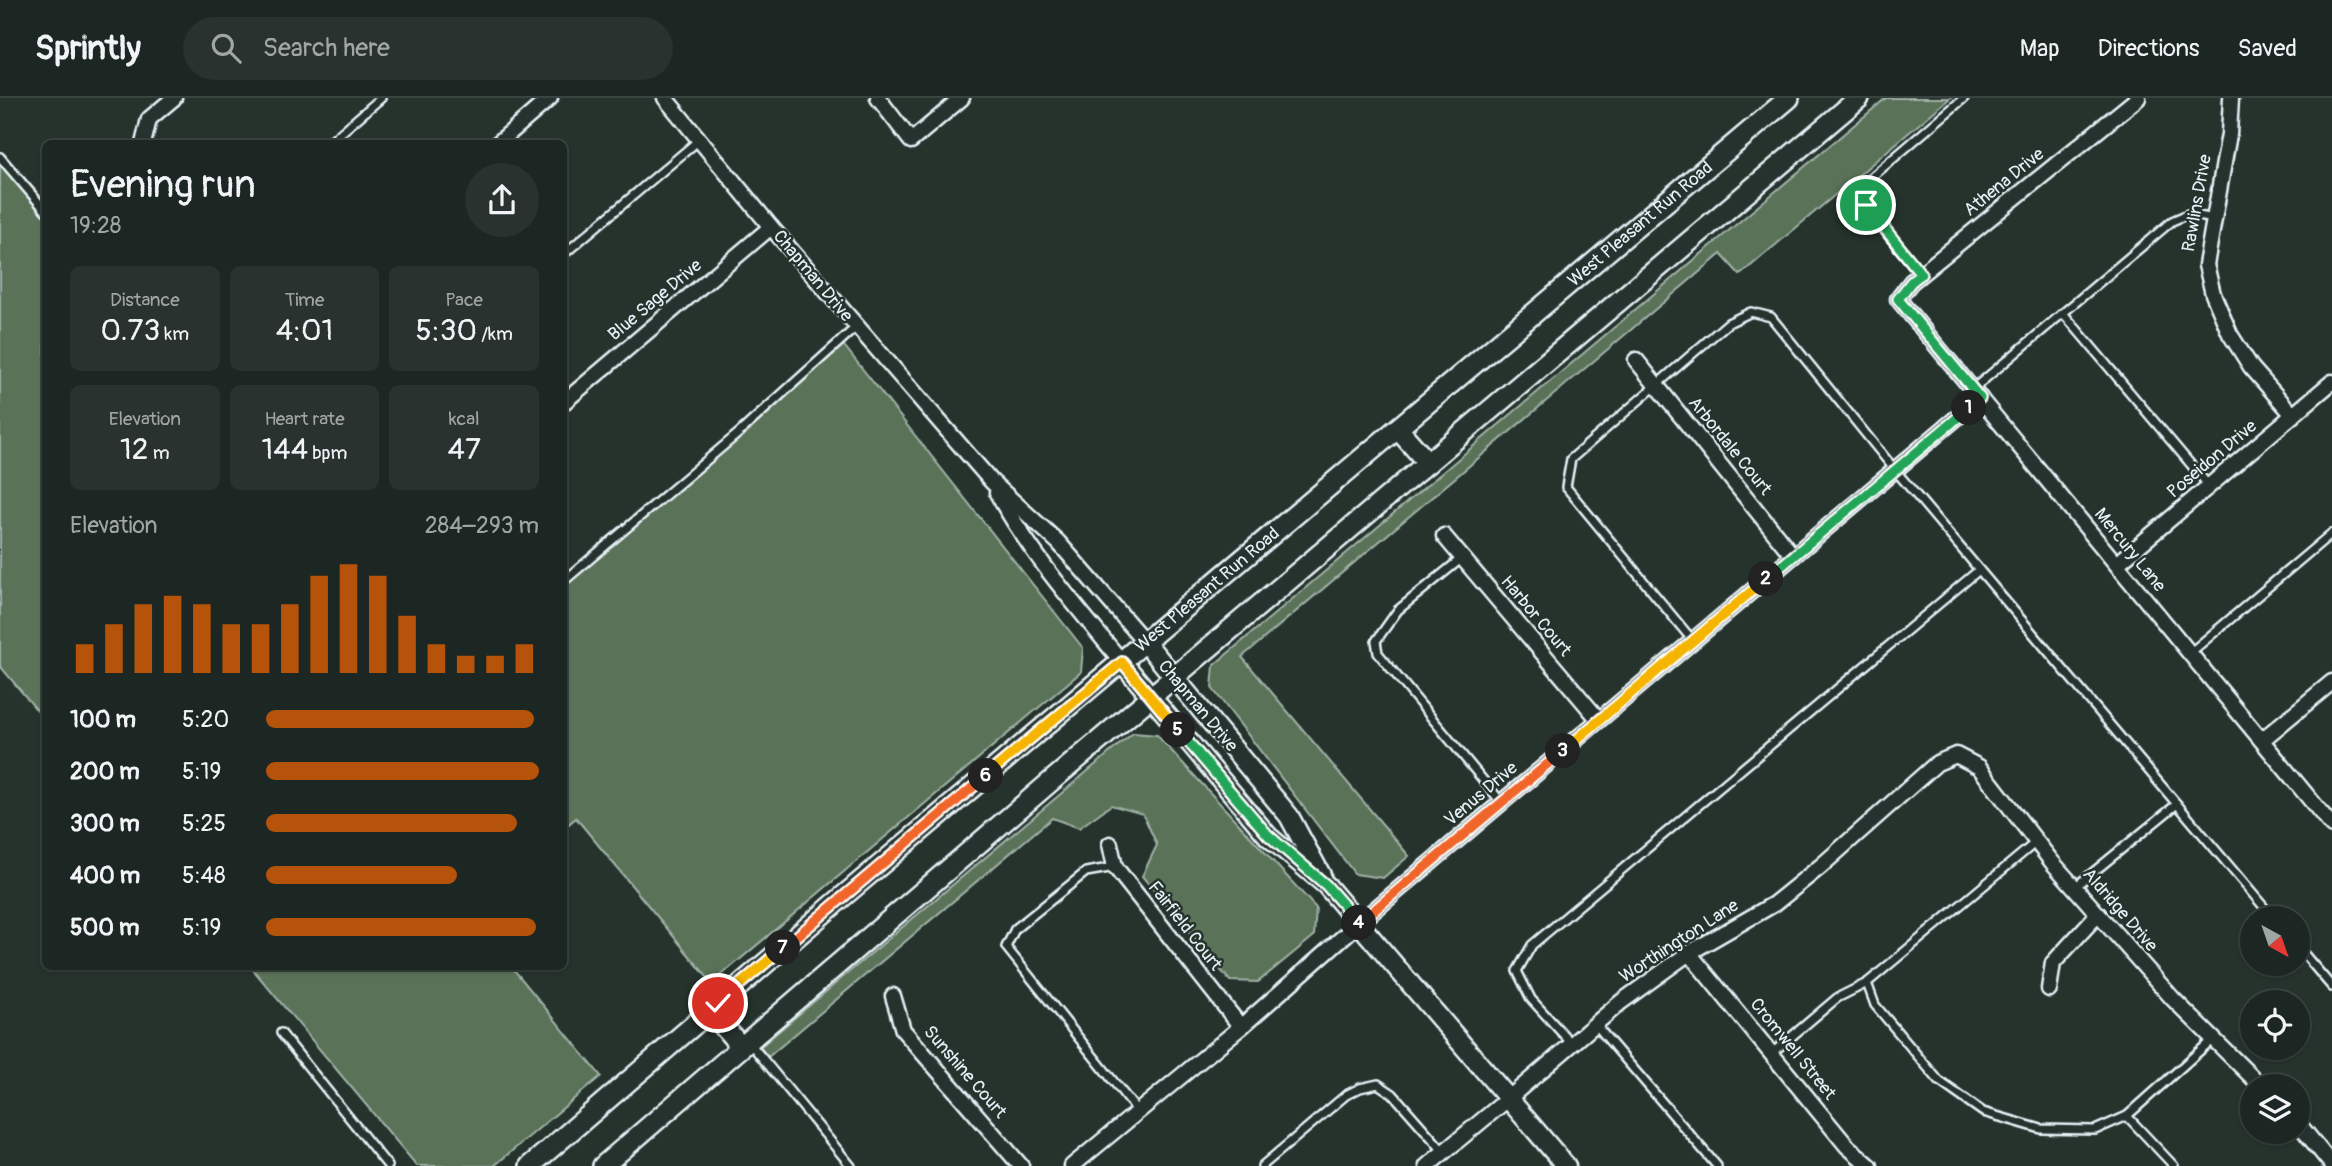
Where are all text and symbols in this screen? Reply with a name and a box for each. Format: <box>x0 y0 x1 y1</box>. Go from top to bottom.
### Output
search box <box>183 17 673 80</box>
text: Sprintly <box>35 28 141 69</box>
icon: search <box>207 29 245 67</box>
text: Search here <box>263 32 390 64</box>
text: Map <box>2020 34 2060 63</box>
text: Directions <box>2098 34 2199 63</box>
text: Saved <box>2237 34 2297 63</box>
street label: Athena Drive <box>1959 143 2049 221</box>
street label: Rawlins Drive <box>2177 152 2217 253</box>
street label: West Pleasant Run Road <box>1563 156 1717 292</box>
text: Evening run <box>70 161 256 209</box>
button: share <box>465 163 539 237</box>
pin <box>1836 175 1896 235</box>
icon: arrive <box>1847 186 1885 224</box>
text: 19:28 <box>70 211 121 240</box>
street label: Chapman Drive <box>768 225 858 327</box>
street label: Blue Sage Drive <box>603 254 707 346</box>
text: Distance <box>110 288 180 312</box>
text: Time <box>285 288 324 312</box>
text: Pace <box>445 288 483 312</box>
text: 0.73 <box>101 312 160 349</box>
text: 4:01 <box>276 312 333 349</box>
text: 5:30 <box>416 312 477 349</box>
text: km <box>160 322 189 346</box>
text: /km <box>477 322 513 346</box>
pin: 1 <box>1952 390 1986 426</box>
street label: Arbordale Court <box>1683 392 1777 501</box>
text: 1 <box>1965 395 1972 419</box>
text: Elevation <box>109 407 181 431</box>
text: Heart rate <box>264 407 345 431</box>
text: kcal <box>449 407 480 431</box>
street label: Poseidon Drive <box>2162 415 2262 503</box>
text: 12 <box>120 431 149 468</box>
text: 144 <box>262 431 308 468</box>
text: 47 <box>448 431 481 468</box>
text: m <box>149 441 170 465</box>
text: bpm <box>308 441 347 465</box>
street label: Mercury Lane <box>2089 503 2171 597</box>
text: Elevation <box>70 511 158 540</box>
text: 284–293 m <box>425 511 539 540</box>
street label: West Pleasant Run Road <box>1129 522 1284 657</box>
pin: 2 <box>1748 561 1784 596</box>
text: 2 <box>1760 566 1771 590</box>
street label: Harbor Court <box>1496 571 1577 662</box>
street label: Chapman Drive <box>1153 655 1243 757</box>
text: 100 m <box>70 705 136 734</box>
text: 5:20 <box>182 705 229 734</box>
pin: 5 <box>1160 712 1196 748</box>
text: 5 <box>1172 717 1183 741</box>
pin: 3 <box>1546 734 1580 768</box>
text: 3 <box>1557 738 1568 762</box>
text: 200 m <box>70 757 140 786</box>
text: 5:19 <box>182 757 221 786</box>
street label: Venus Drive <box>1440 757 1523 831</box>
pin: 6 <box>968 758 1004 794</box>
text: 6 <box>980 763 991 787</box>
text: 300 m <box>70 809 140 838</box>
text: 5:25 <box>182 809 226 838</box>
text: 400 m <box>70 861 140 890</box>
text: 5:48 <box>182 861 226 890</box>
street label: Aldridge Drive <box>2077 863 2163 957</box>
street label: Fairfield Court <box>1143 876 1228 976</box>
street label: Worthington Lane <box>1615 894 1743 988</box>
pin: 4 <box>1342 906 1376 940</box>
north arrow <box>2240 906 2310 976</box>
map controls <box>2240 906 2310 1144</box>
text: 4 <box>1353 910 1364 934</box>
text: 500 m <box>70 913 139 942</box>
text: 5:19 <box>182 913 221 942</box>
pin: 7 <box>766 930 800 966</box>
text: 7 <box>777 935 788 959</box>
pin <box>688 973 748 1033</box>
icon: check <box>699 984 737 1022</box>
button: locate <box>2240 990 2310 1060</box>
street label: Cromwell Street <box>1745 993 1842 1105</box>
street label: Sunshine Court <box>918 1021 1012 1124</box>
button: layers <box>2240 1074 2310 1144</box>

